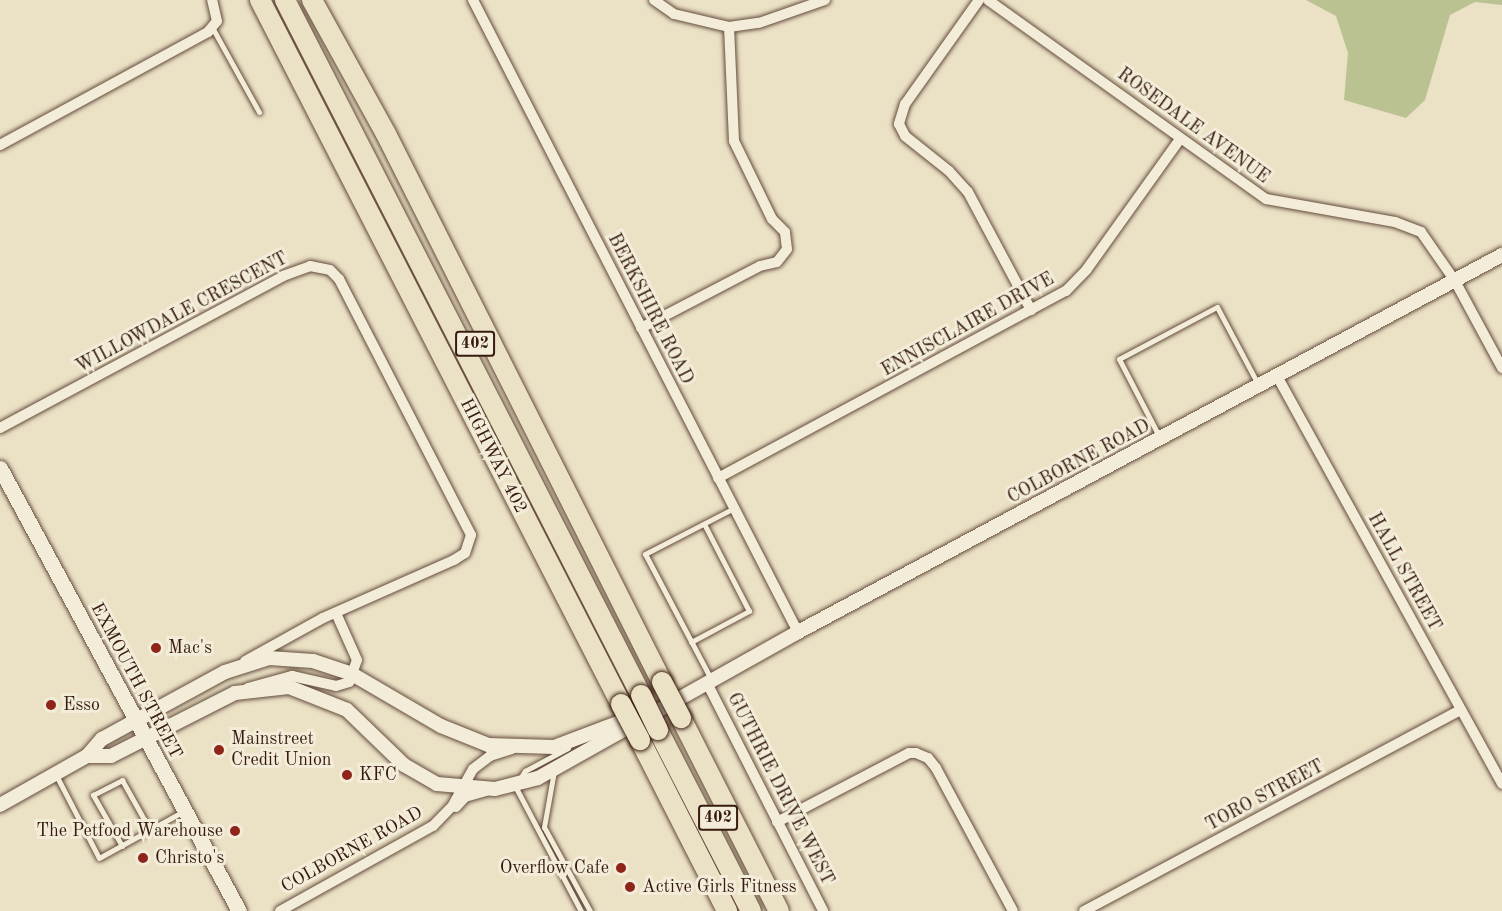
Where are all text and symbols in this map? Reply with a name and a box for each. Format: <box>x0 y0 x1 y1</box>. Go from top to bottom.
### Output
street label: ROSEDALE AVENUE <box>1113 64 1273 188</box>
street label: BERKSHIRE ROAD <box>603 230 697 388</box>
street label: WILLOWDALE CRESCENT <box>72 248 292 378</box>
street label: ENNISCLAIRE DRIVE <box>878 269 1058 381</box>
road number: 402 <box>454 331 496 357</box>
street label: HIGHWAY 402 <box>455 395 531 517</box>
street label: COLBORNE ROAD <box>1004 415 1154 509</box>
street label: HALL STREET <box>1363 509 1445 635</box>
street label: EXMOUTH STREET <box>86 599 186 763</box>
place label: Mac's <box>168 637 212 659</box>
marker: Mac's <box>149 641 163 655</box>
street label: GUTHRIE DRIVE WEST <box>722 689 838 889</box>
place label: Esso <box>63 694 100 716</box>
marker: Esso <box>44 698 58 712</box>
place label: Mainstreet Credit Union <box>231 729 332 771</box>
marker: Mainstreet Credit Union <box>212 743 226 757</box>
street label: TORO STREET <box>1202 756 1328 836</box>
place label: KFC <box>359 764 397 786</box>
marker: KFC <box>340 768 354 782</box>
street label: COLBORNE ROAD <box>278 802 426 898</box>
road number: 402 <box>697 805 739 831</box>
place label: The Petfood Warehouse <box>36 820 223 842</box>
marker: The Petfood Warehouse <box>228 824 242 838</box>
place label: Christo's <box>155 847 224 869</box>
marker: Christo's <box>136 851 150 865</box>
place label: Overflow Cafe <box>500 857 609 879</box>
marker: Overflow Cafe <box>614 861 628 875</box>
place label: Active Girls Fitness <box>642 876 797 898</box>
marker: Active Girls Fitness <box>623 880 637 894</box>

